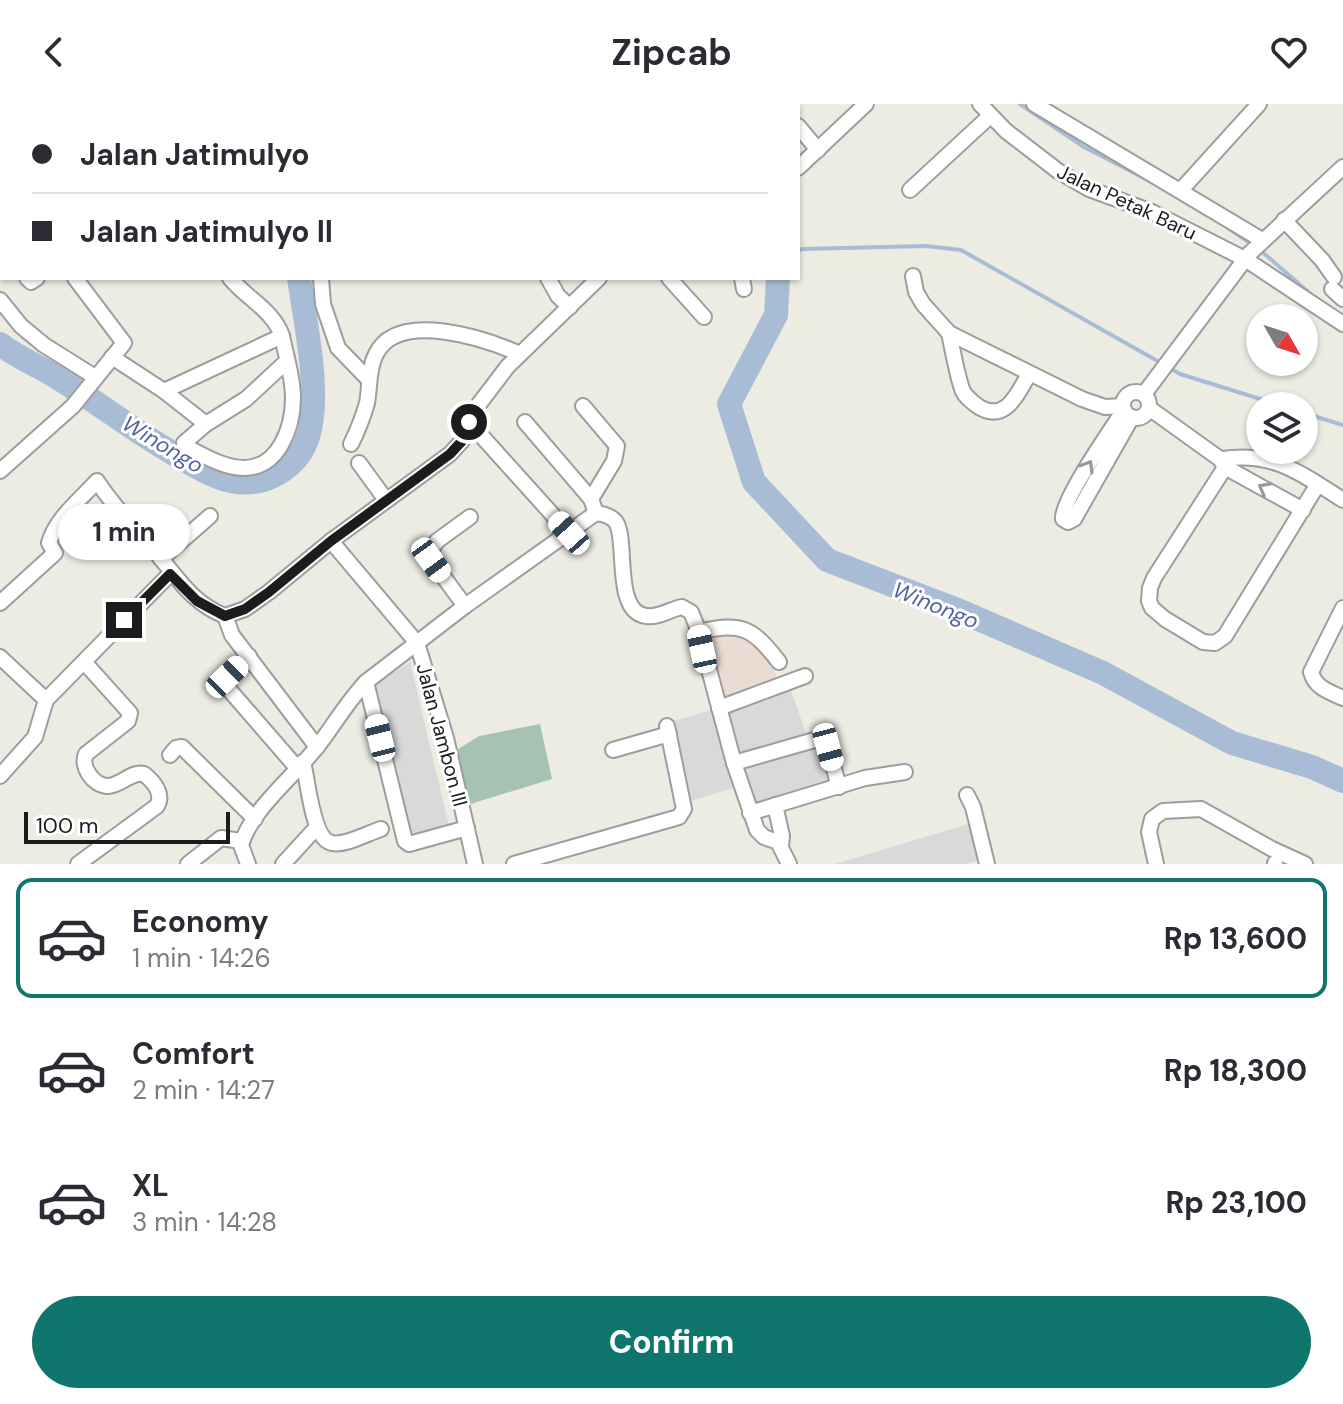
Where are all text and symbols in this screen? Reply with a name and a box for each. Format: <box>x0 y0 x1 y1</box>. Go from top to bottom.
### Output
text: Zipcab <box>611 29 732 76</box>
icon: back <box>32 30 76 74</box>
icon: heart <box>1267 30 1311 74</box>
text: Jalan Jatimulyo <box>80 135 310 174</box>
street label: Jalan Petak Baru <box>1053 158 1201 246</box>
text: Jalan Jatimulyo II <box>80 212 333 251</box>
north arrow <box>1246 304 1318 376</box>
map controls <box>1246 304 1318 464</box>
button: layers <box>1246 392 1318 464</box>
route start <box>451 404 487 440</box>
water label: Winongo <box>117 409 209 480</box>
one-way arrow <box>1078 460 1094 475</box>
one-way arrow <box>1258 483 1273 498</box>
callout: 1 min <box>58 504 190 560</box>
car <box>544 507 594 559</box>
text: 1 min <box>92 515 156 549</box>
car <box>407 534 455 586</box>
water label: Winongo <box>889 575 983 636</box>
route end <box>106 602 142 638</box>
car <box>685 623 719 675</box>
car <box>201 652 253 702</box>
street label: Jalan Jambon III <box>410 661 474 809</box>
car <box>363 712 397 764</box>
car <box>810 721 846 773</box>
scale bar <box>24 808 230 844</box>
text: 100 m <box>36 811 98 840</box>
icon: car <box>36 902 108 974</box>
text: Economy <box>132 902 269 941</box>
text: Rp 13,600 <box>1164 919 1307 958</box>
text: 1 min · 14:26 <box>132 941 271 975</box>
icon: car <box>36 1034 108 1106</box>
text: Comfort <box>132 1034 255 1073</box>
text: Rp 18,300 <box>1164 1051 1307 1090</box>
text: 2 min · 14:27 <box>132 1073 275 1107</box>
icon: car <box>36 1166 108 1238</box>
text: XL <box>132 1166 169 1205</box>
text: Rp 23,100 <box>1165 1183 1307 1222</box>
text: 3 min · 14:28 <box>132 1205 277 1239</box>
button: Confirm <box>32 1296 1311 1388</box>

